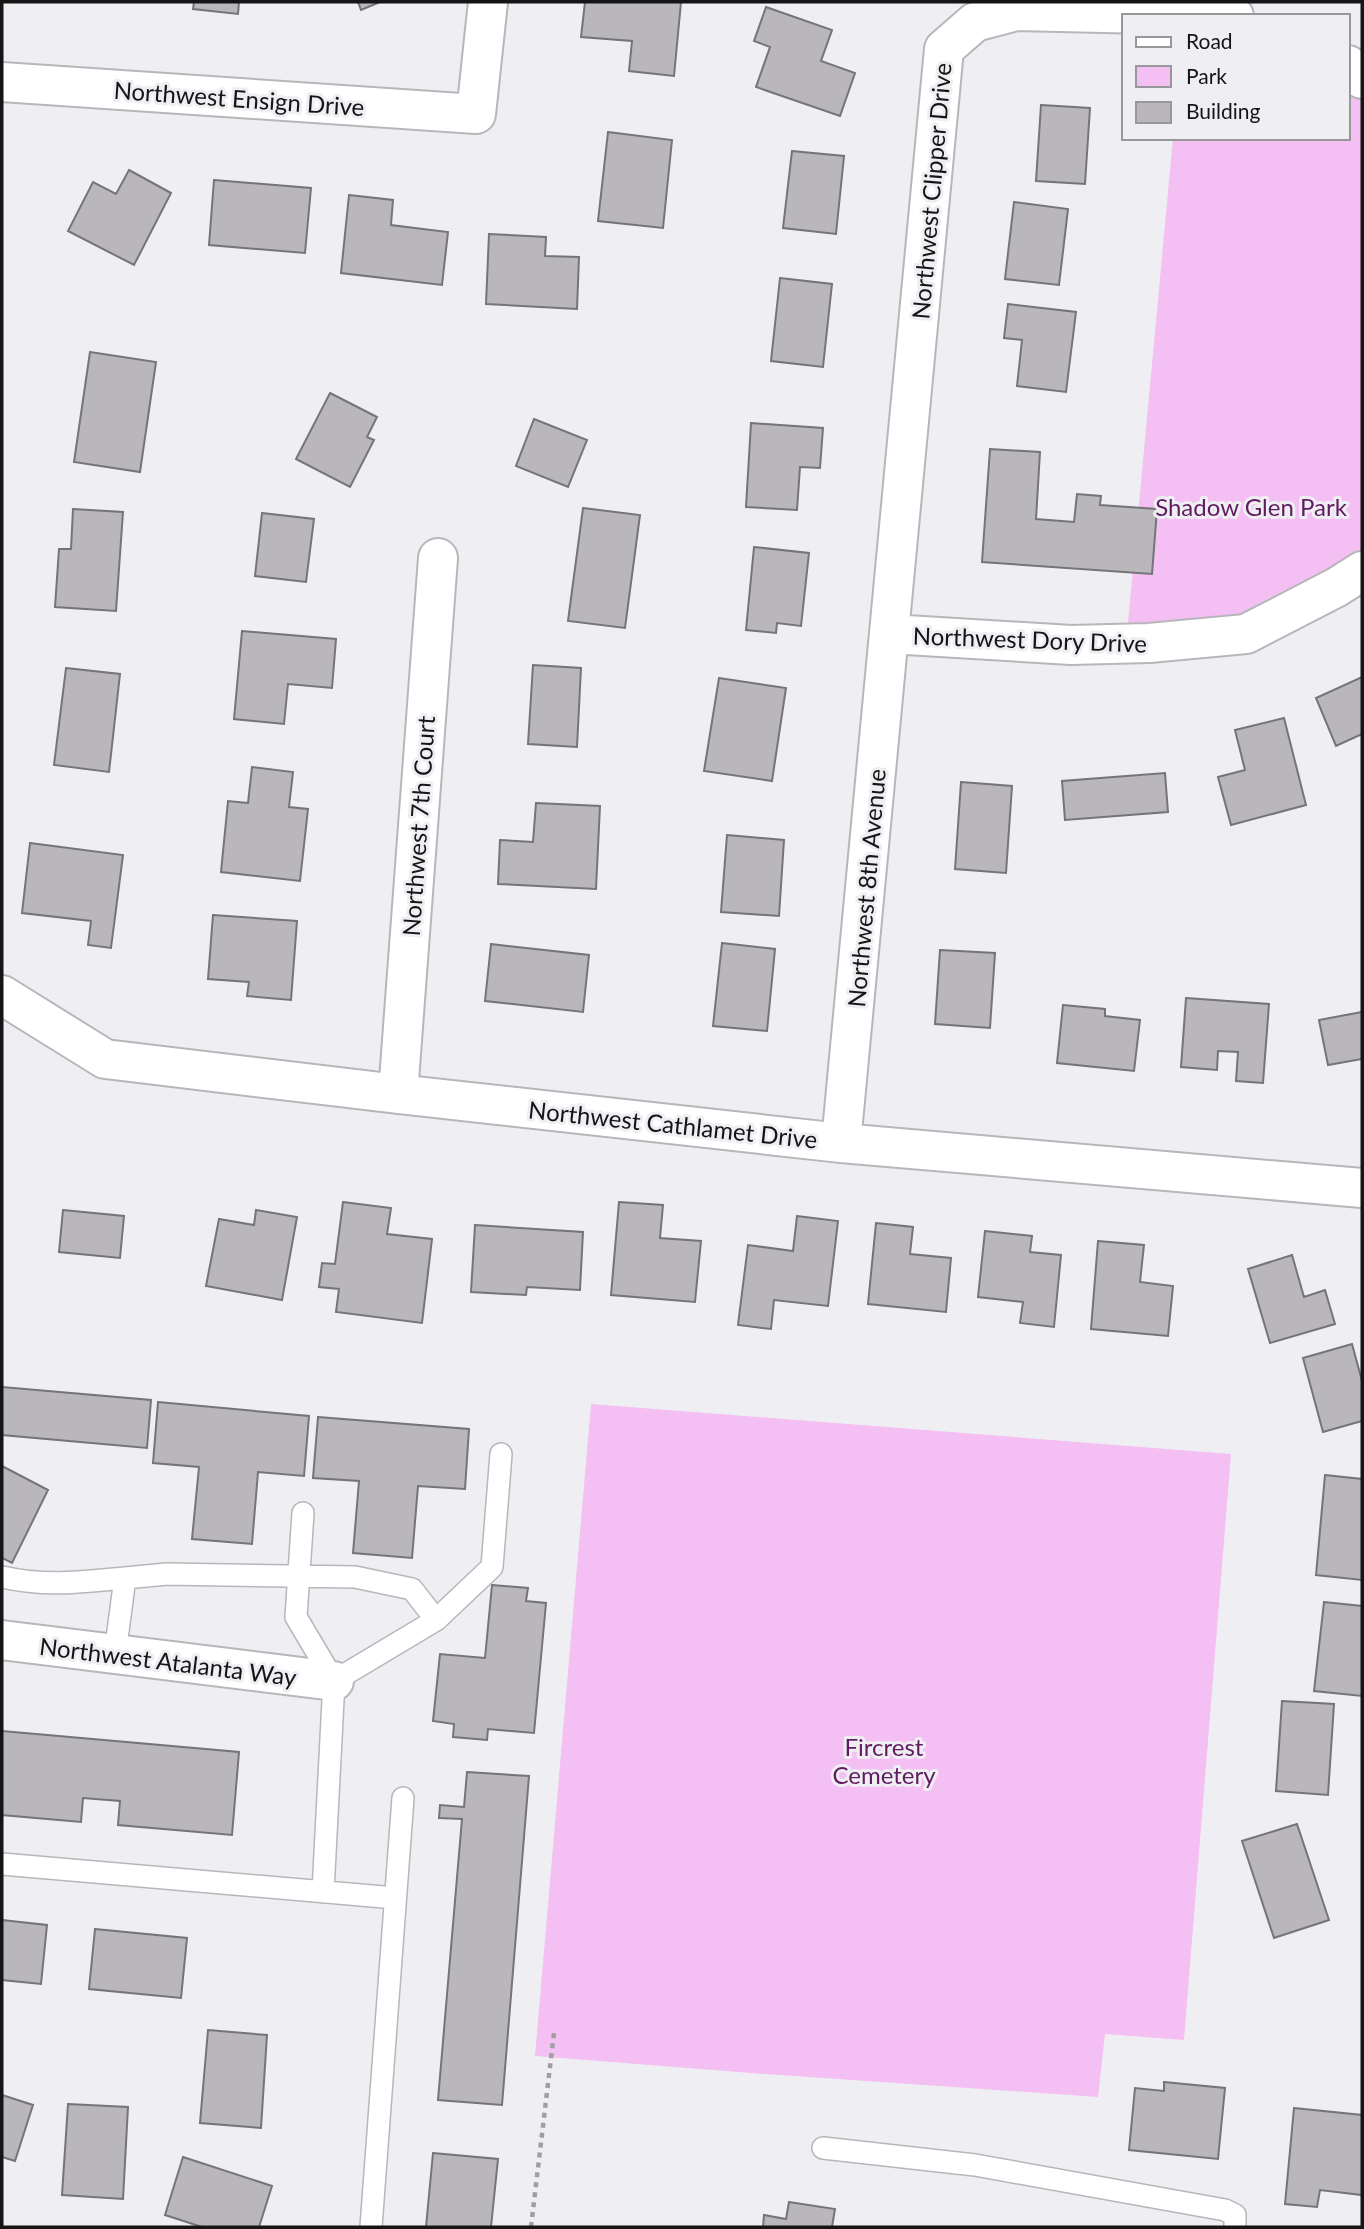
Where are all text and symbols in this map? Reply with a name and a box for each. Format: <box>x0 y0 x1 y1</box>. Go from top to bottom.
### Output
legend <box>1122 14 1350 140</box>
text: Road <box>1186 28 1233 53</box>
street label: Northwest Clipper Drive <box>905 62 957 320</box>
text: Park <box>1186 63 1227 88</box>
street label: Northwest Ensign Drive <box>113 75 365 121</box>
text: Building <box>1186 98 1261 123</box>
park label: Shadow Glen Park <box>1155 492 1348 521</box>
street label: Northwest Dory Drive <box>912 620 1148 658</box>
street label: Northwest 7th Court <box>396 714 440 937</box>
street label: Northwest 8th Avenue <box>841 767 891 1009</box>
street label: Northwest Cathlamet Drive <box>527 1094 819 1154</box>
street label: Northwest Atalanta Way <box>38 1631 299 1691</box>
park label: Fircrest Cemetery <box>832 1732 936 1789</box>

